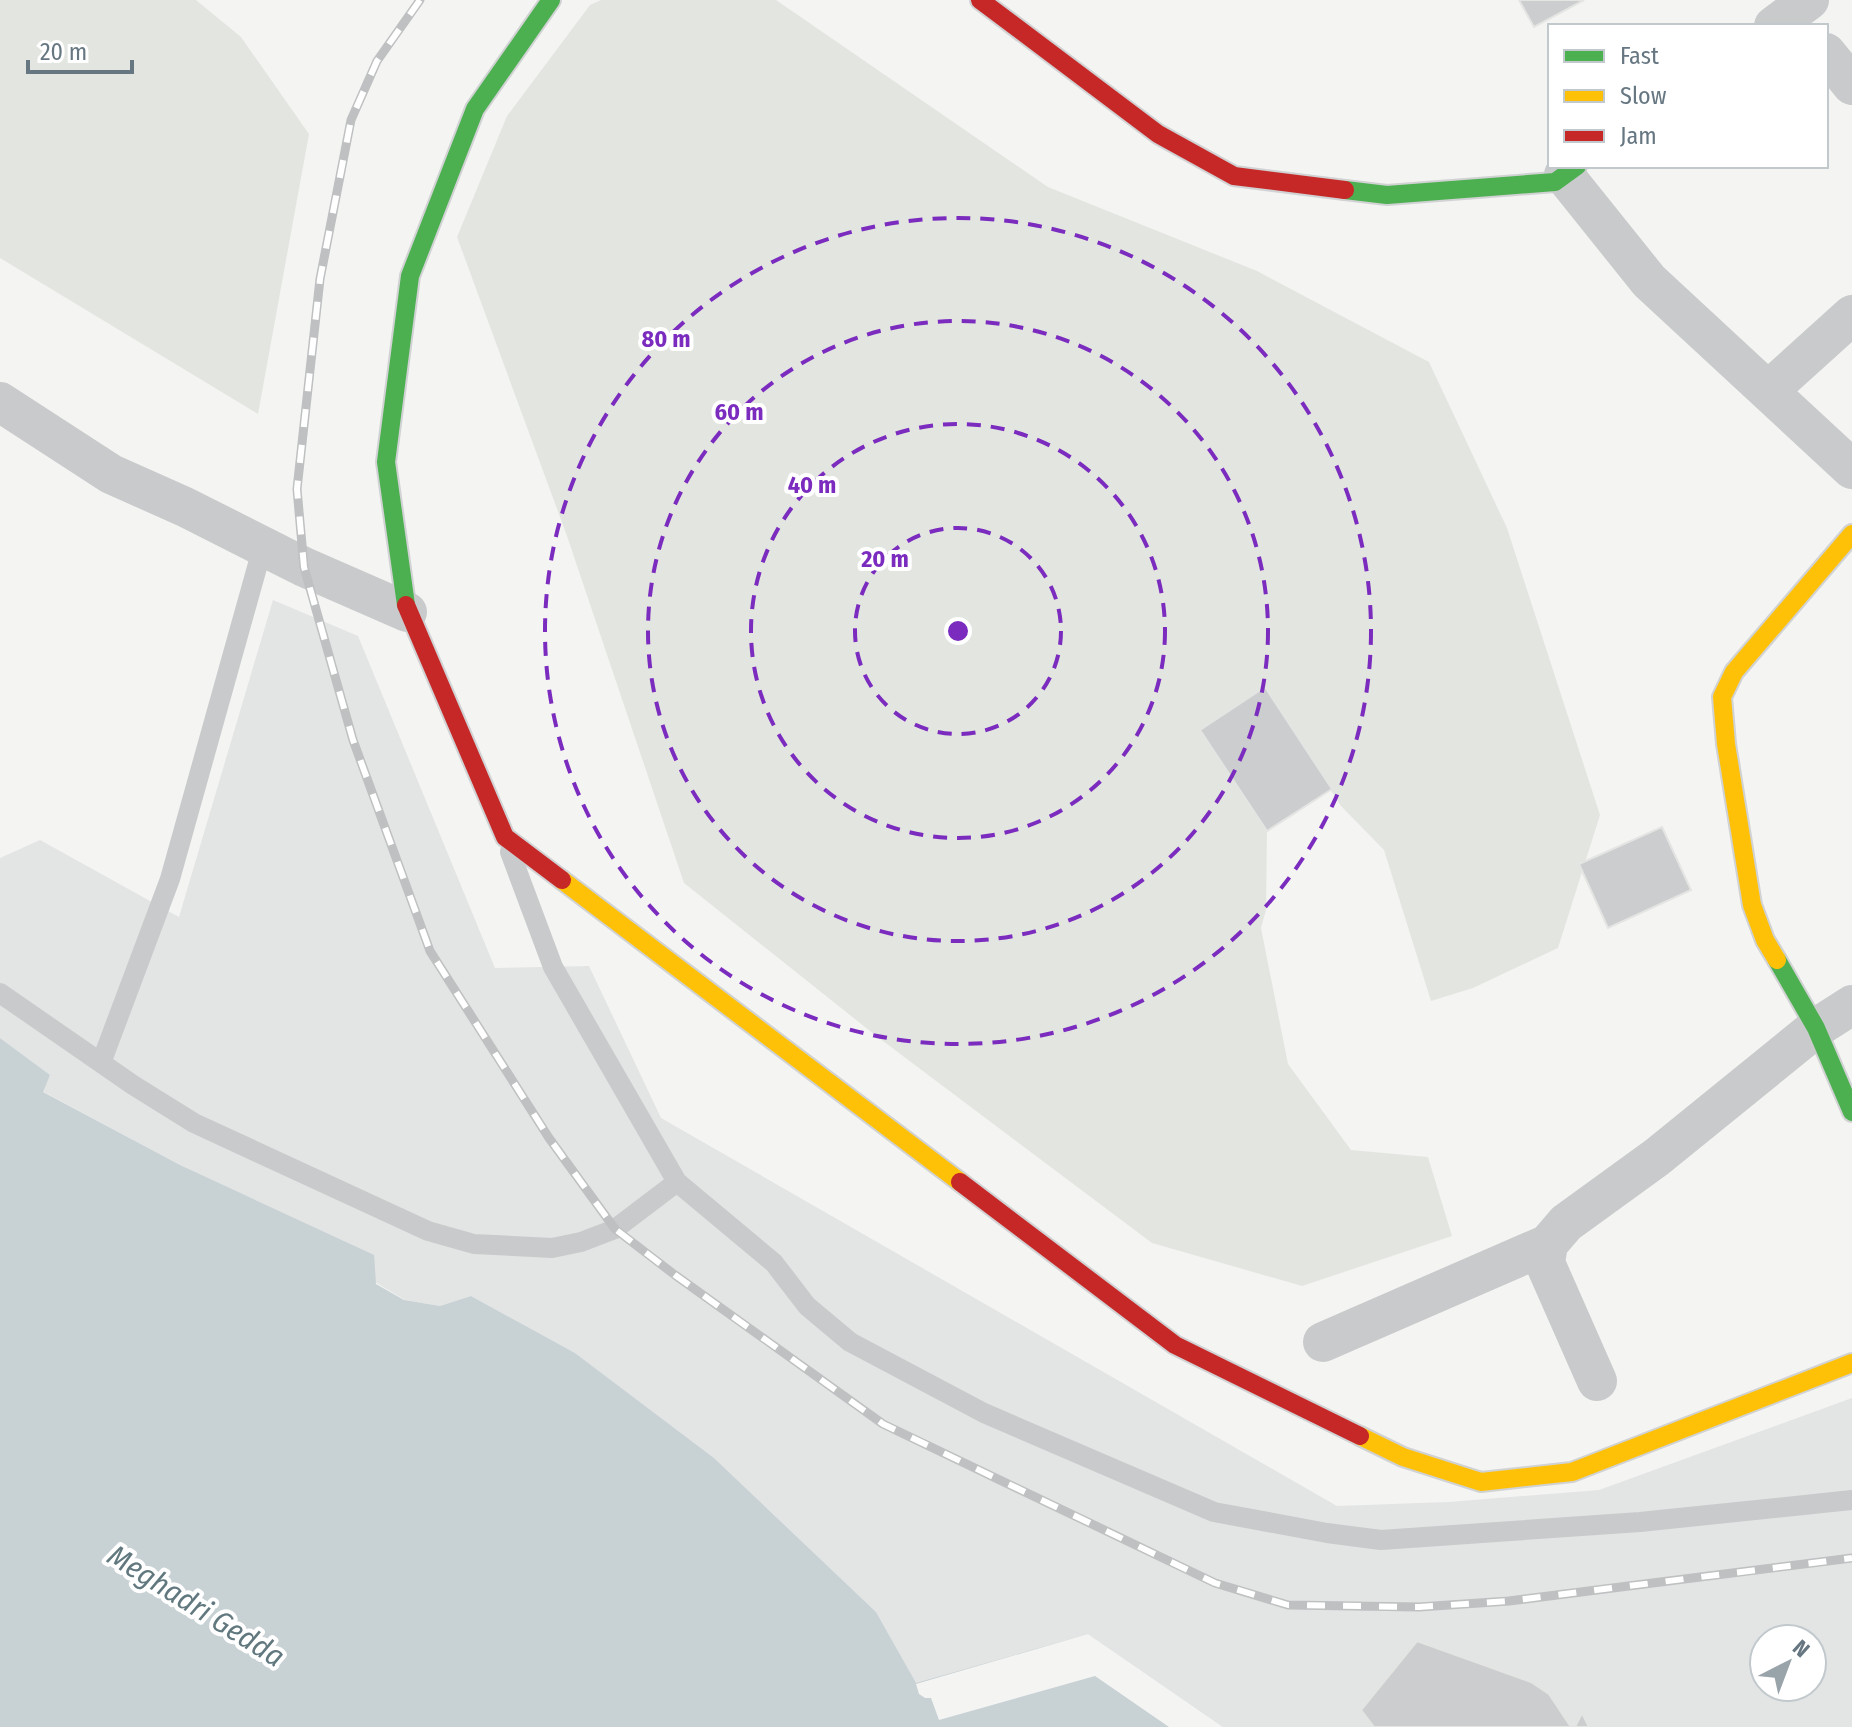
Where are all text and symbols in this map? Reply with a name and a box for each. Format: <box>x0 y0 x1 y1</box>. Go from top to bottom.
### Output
scale bar <box>28 24 132 74</box>
legend <box>1548 24 1828 168</box>
text: 20 m <box>40 38 87 66</box>
text: Fast <box>1620 42 1659 70</box>
text: Slow <box>1620 82 1667 110</box>
text: Jam <box>1620 122 1657 150</box>
text: 80 m <box>641 325 691 353</box>
text: 60 m <box>715 398 763 426</box>
text: 40 m <box>788 471 836 499</box>
text: 20 m <box>860 545 909 573</box>
centre of rings <box>944 617 972 645</box>
water label: Meghadri Gedda <box>101 1537 291 1675</box>
north arrow <box>1748 1623 1828 1703</box>
text: N <box>1787 1634 1815 1663</box>

